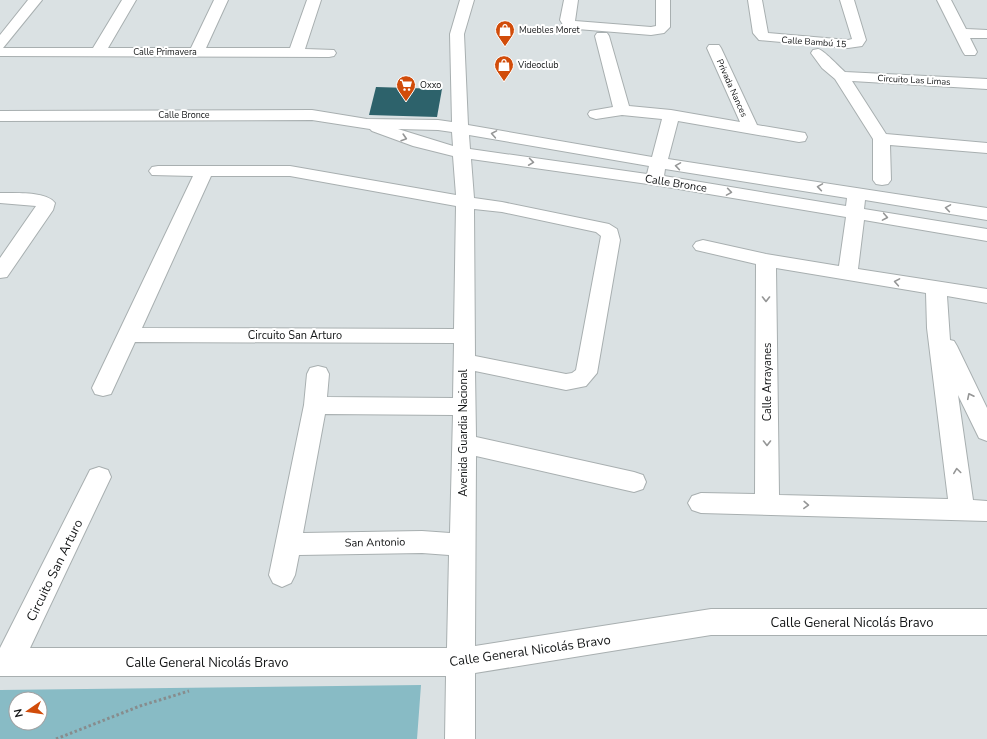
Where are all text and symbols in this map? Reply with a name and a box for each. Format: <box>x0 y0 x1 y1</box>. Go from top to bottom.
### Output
shop icon: Muebles Moret <box>494 19 516 47</box>
place label: Muebles Moret <box>519 24 580 36</box>
street label: Calle Bambú 15 <box>781 34 847 50</box>
street label: Calle Primavera <box>133 46 197 58</box>
shop icon: Videoclub <box>493 54 515 82</box>
street label: Privada Nances <box>714 57 750 119</box>
place label: Videoclub <box>517 59 558 71</box>
street label: Circuito Las Limas <box>877 72 951 88</box>
supermarket icon: Oxxo <box>395 74 417 102</box>
place label: Oxxo <box>420 79 441 91</box>
street label: Calle Bronce <box>158 109 210 121</box>
one-way arrow <box>491 130 498 139</box>
one-way arrow <box>400 133 407 142</box>
one-way arrow <box>528 157 534 166</box>
one-way arrow <box>675 162 681 171</box>
street label: Calle Bronce <box>644 171 708 196</box>
one-way arrow <box>817 184 823 192</box>
one-way arrow <box>726 187 732 195</box>
one-way arrow <box>945 204 952 213</box>
one-way arrow <box>882 212 888 221</box>
one-way arrow <box>894 278 900 287</box>
one-way arrow <box>762 296 770 302</box>
street label: Circuito San Arturo <box>248 328 342 343</box>
street label: Calle Arrayanes <box>760 343 775 421</box>
street label: Avenida Guardia Nacional <box>456 368 471 497</box>
one-way arrow <box>967 393 975 401</box>
one-way arrow <box>763 440 771 446</box>
one-way arrow <box>953 468 962 474</box>
one-way arrow <box>803 501 809 509</box>
street label: Circuito San Arturo <box>22 516 87 624</box>
street label: San Antonio <box>344 534 406 551</box>
street label: Calle General Nicolás Bravo <box>771 614 933 632</box>
street label: Calle General Nicolás Bravo <box>448 631 612 671</box>
street label: Calle General Nicolás Bravo <box>126 654 288 672</box>
north arrow <box>8 691 48 731</box>
text: N <box>11 707 27 719</box>

